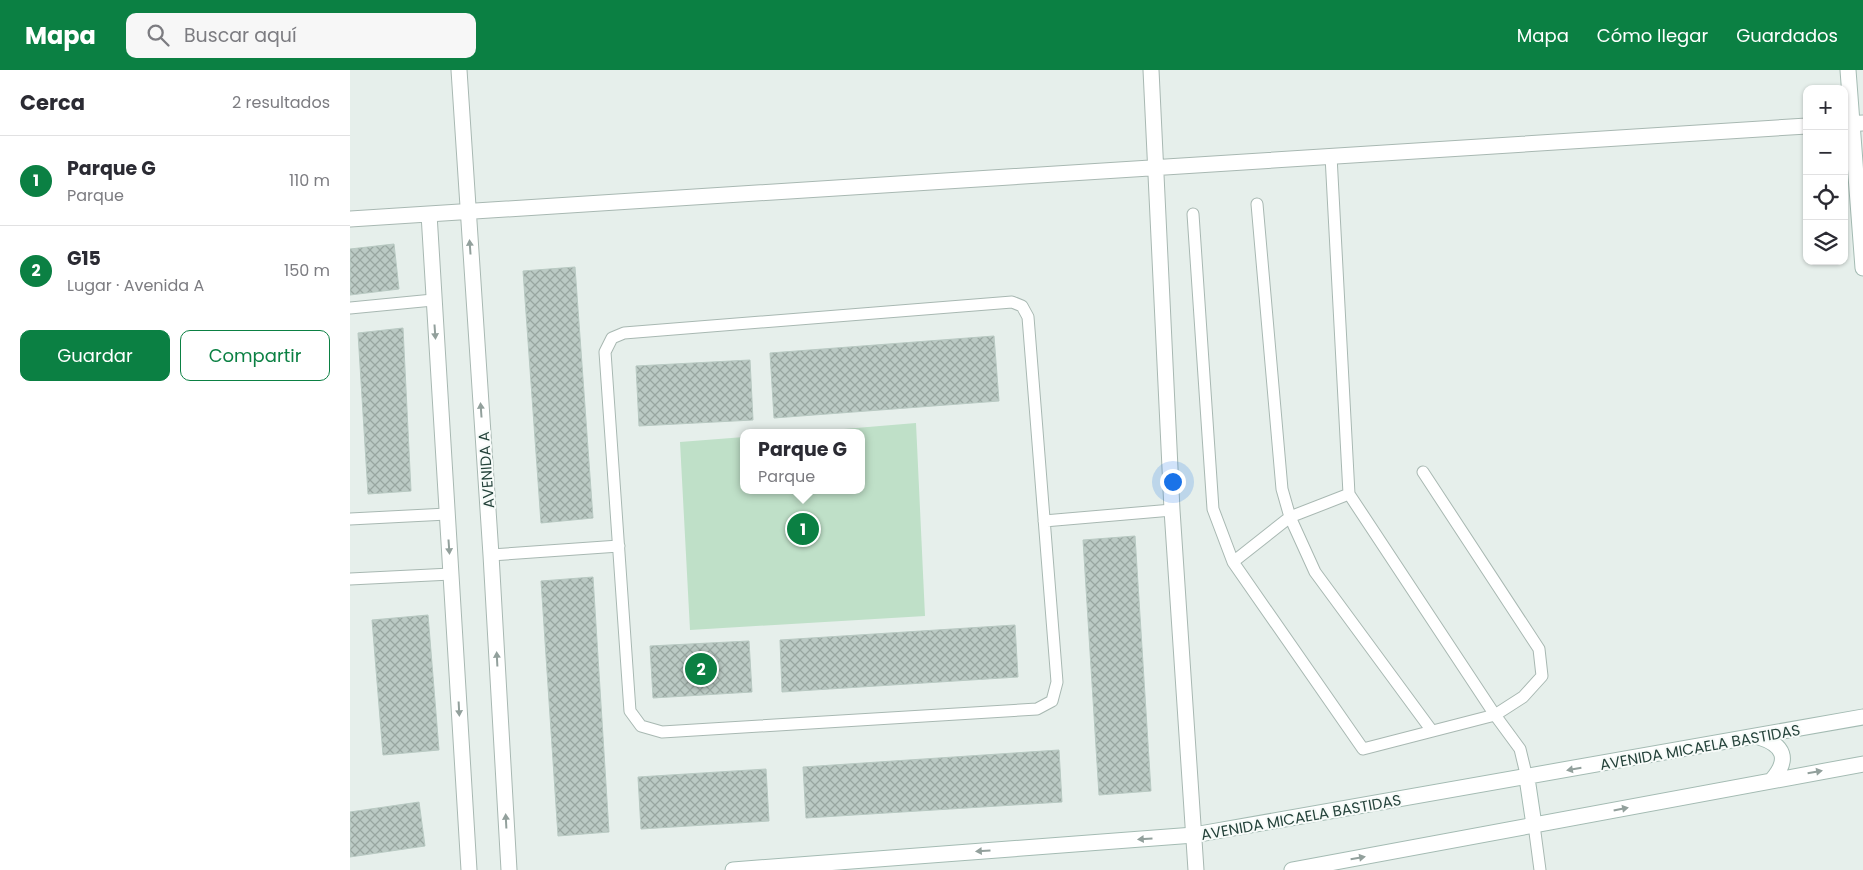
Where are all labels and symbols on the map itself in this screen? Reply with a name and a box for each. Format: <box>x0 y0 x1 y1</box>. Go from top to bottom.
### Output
one-way arrow <box>466 239 474 255</box>
one-way arrow <box>431 324 439 340</box>
one-way arrow <box>477 401 485 417</box>
street label: AVENIDA A <box>473 431 499 509</box>
your location <box>1160 469 1186 495</box>
pin: 1 <box>787 510 819 548</box>
one-way arrow <box>446 539 454 555</box>
pin: 2 <box>685 650 717 688</box>
one-way arrow <box>493 651 501 667</box>
one-way arrow <box>456 701 464 717</box>
street label: AVENIDA MICAELA BASTIDAS <box>1598 719 1802 775</box>
one-way arrow <box>1566 766 1582 774</box>
one-way arrow <box>1807 768 1823 776</box>
street label: AVENIDA MICAELA BASTIDAS <box>1199 789 1403 845</box>
one-way arrow <box>1613 805 1628 813</box>
one-way arrow <box>502 813 510 829</box>
one-way arrow <box>1137 835 1153 843</box>
one-way arrow <box>975 847 991 855</box>
one-way arrow <box>1350 854 1365 862</box>

